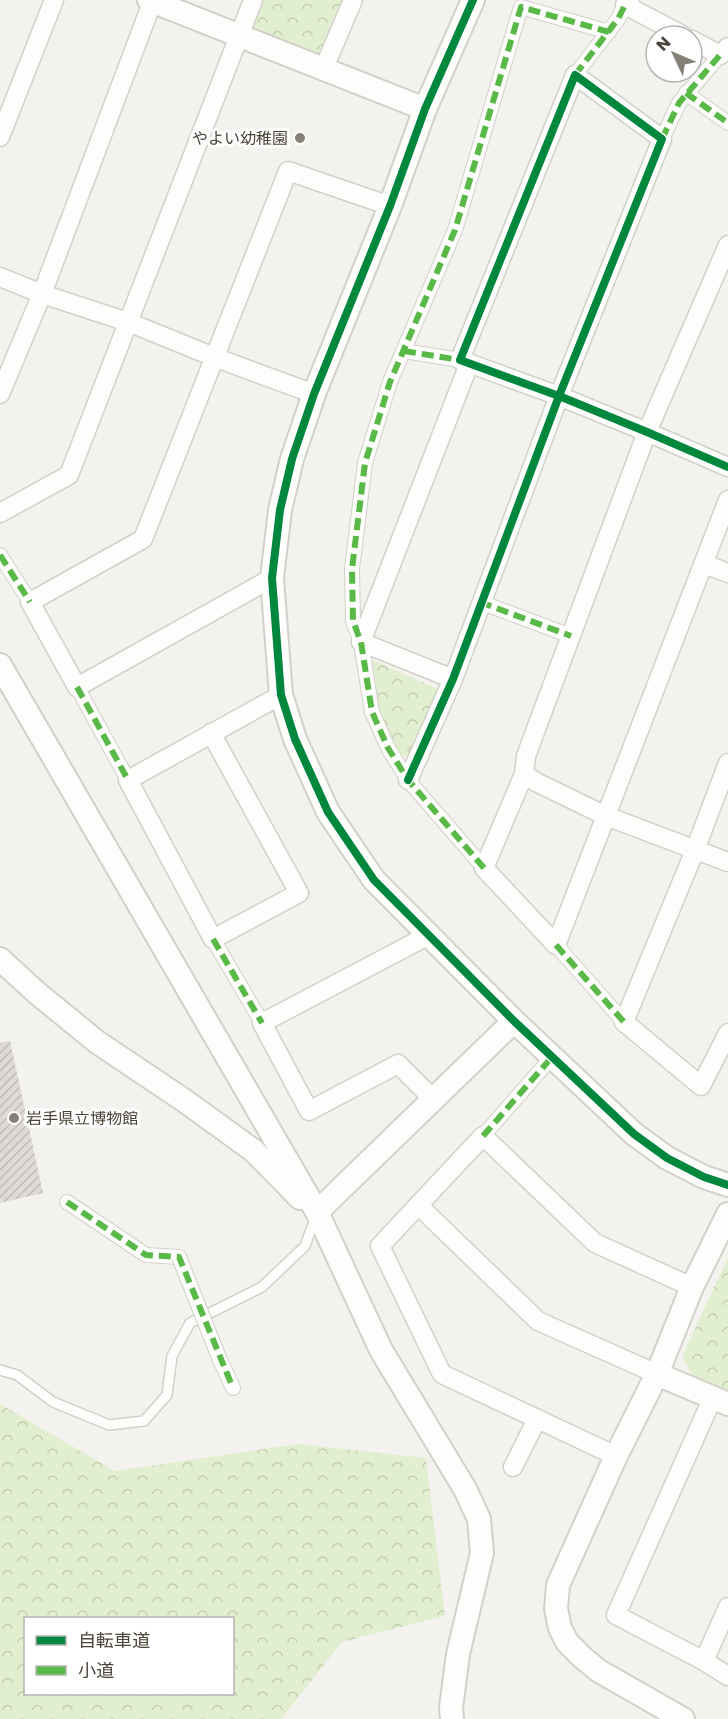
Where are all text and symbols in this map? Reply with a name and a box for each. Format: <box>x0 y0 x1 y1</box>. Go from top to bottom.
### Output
north arrow <box>644 24 704 84</box>
text: N <box>651 32 676 56</box>
place label: やよい幼稚園 <box>192 127 288 150</box>
marker: やよい幼稚園 <box>293 131 307 145</box>
place label: 岩手県立博物館 <box>26 1107 138 1130</box>
marker: 岩手県立博物館 <box>7 1111 21 1125</box>
legend <box>24 1617 234 1695</box>
text: 自転車道 <box>78 1628 150 1653</box>
text: 小道 <box>78 1658 114 1683</box>

